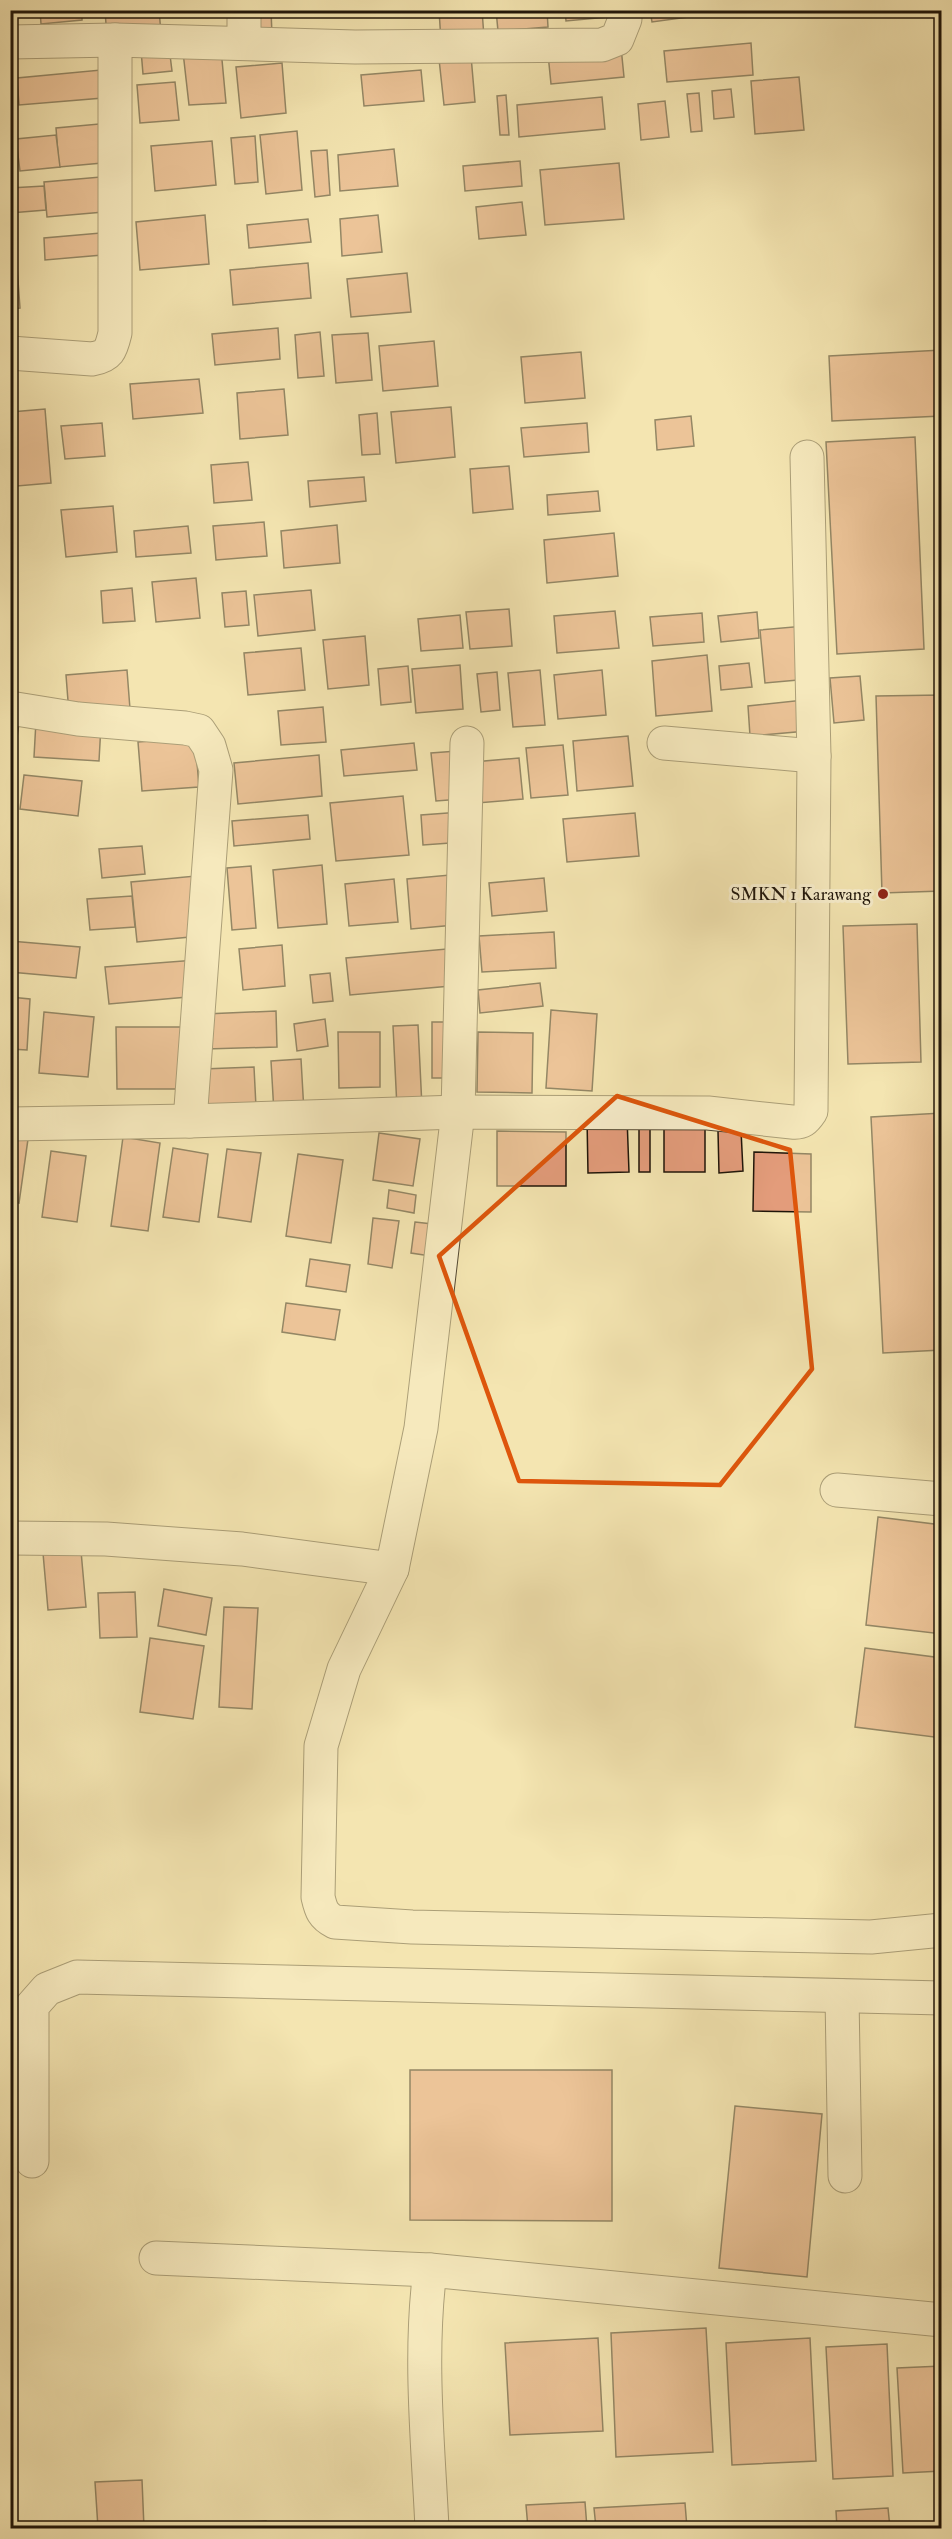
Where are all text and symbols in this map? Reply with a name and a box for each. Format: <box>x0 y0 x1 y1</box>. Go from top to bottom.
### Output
place label: SMKN 1 Karawang <box>730 883 872 906</box>
marker: SMKN 1 Karawang <box>876 887 890 901</box>

